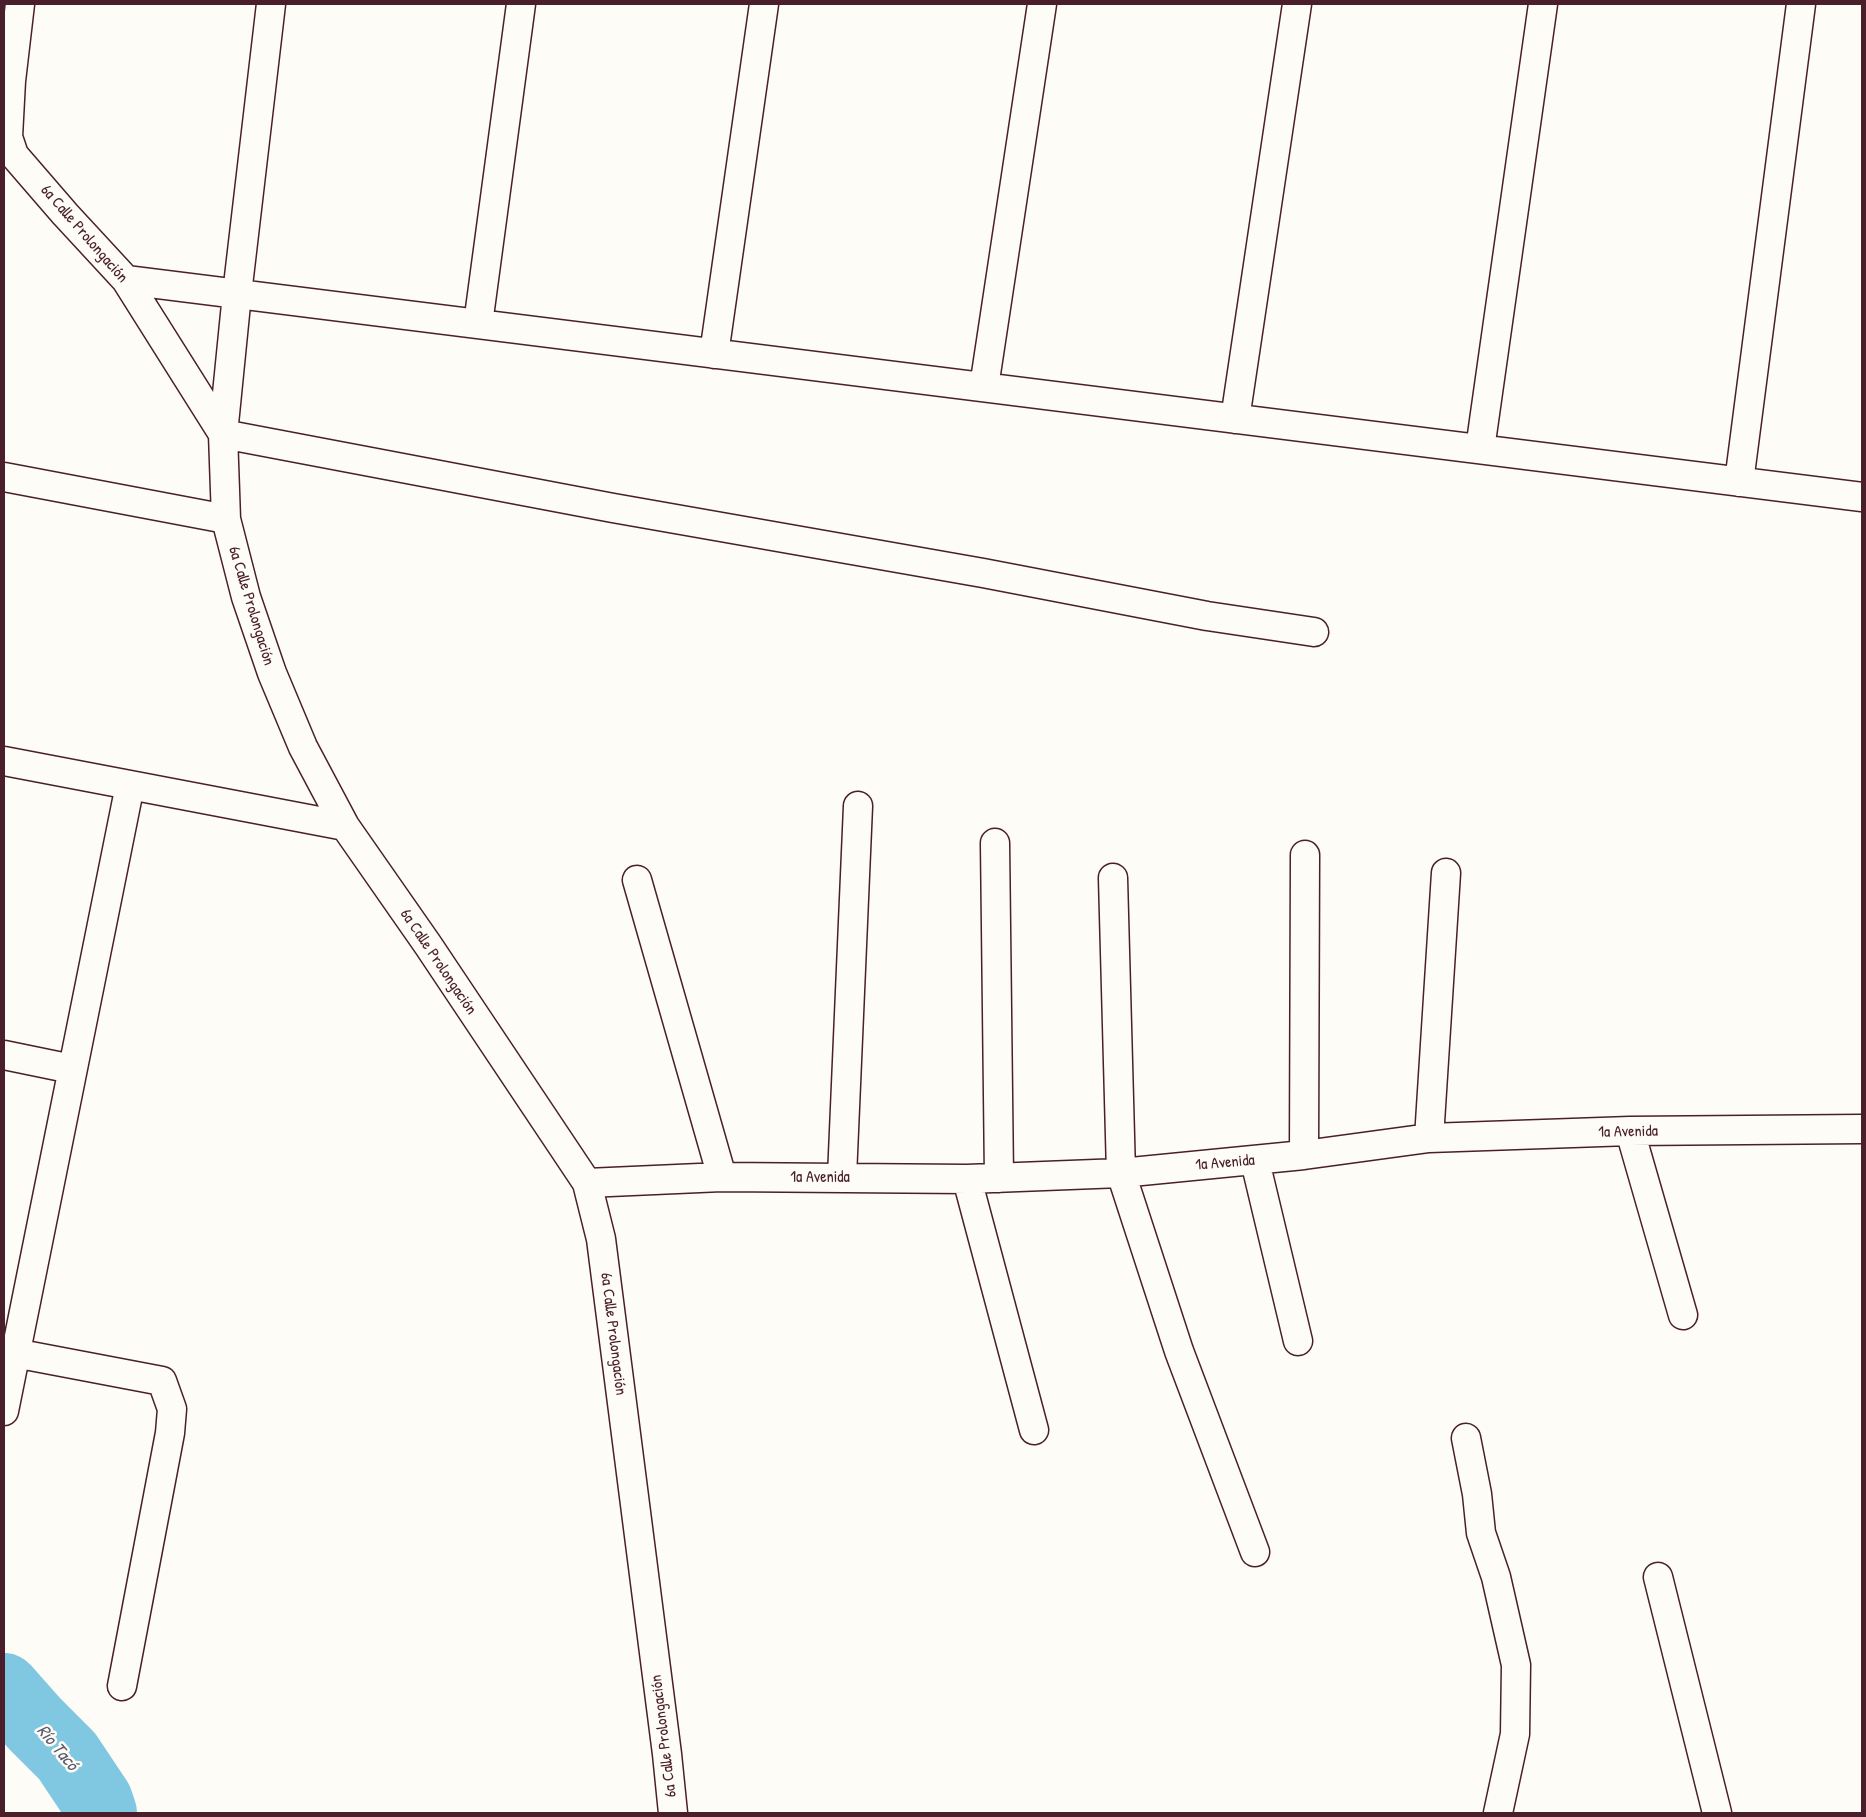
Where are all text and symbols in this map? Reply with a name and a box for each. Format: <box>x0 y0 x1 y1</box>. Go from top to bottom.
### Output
street label: 6a Calle Prolongación <box>36 181 132 287</box>
street label: 6a Calle Prolongación <box>224 544 278 668</box>
street label: 6a Calle Prolongación <box>396 905 480 1019</box>
street label: 1a Avenida <box>1598 1122 1658 1142</box>
street label: 1a Avenida <box>1194 1151 1256 1175</box>
street label: 1a Avenida <box>790 1168 850 1188</box>
street label: 6a Calle Prolongación <box>596 1272 630 1396</box>
street label: 6a Calle Prolongación <box>647 1674 681 1798</box>
water label: Río Tacó <box>32 1721 82 1775</box>

